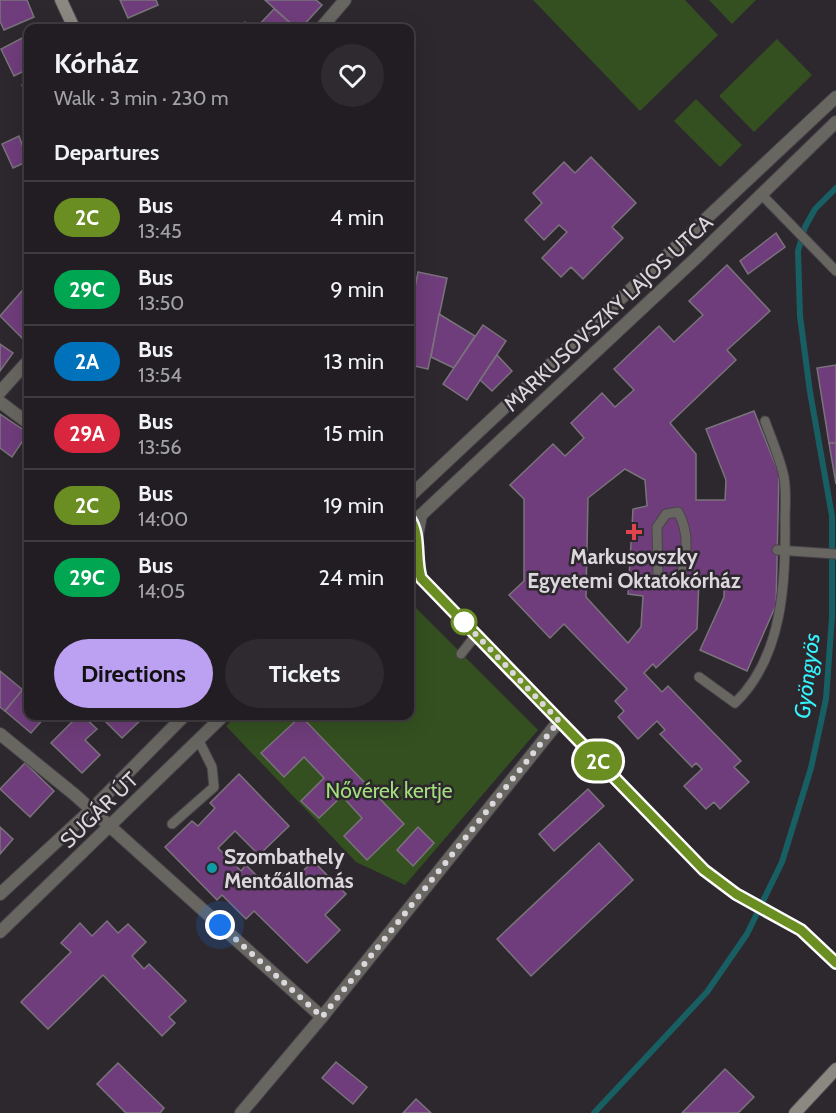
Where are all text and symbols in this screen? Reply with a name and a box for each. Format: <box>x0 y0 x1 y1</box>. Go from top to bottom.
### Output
button: heart <box>321 44 384 107</box>
text: Kórház <box>54 46 138 80</box>
text: Walk · 3 min · 230 m <box>54 86 229 110</box>
text: Departures <box>54 139 159 166</box>
text: Bus <box>138 192 173 219</box>
text: 4 min <box>330 204 384 231</box>
text: 2C <box>75 205 99 230</box>
street label: MARKUSOVSZKY LAJOS UTCA <box>498 209 718 417</box>
text: 13:45 <box>138 219 182 243</box>
text: Bus <box>138 264 173 291</box>
text: 9 min <box>330 276 384 303</box>
text: 29C <box>69 277 105 302</box>
text: 13:50 <box>138 291 184 315</box>
text: Bus <box>138 336 173 363</box>
text: 13 min <box>324 348 384 375</box>
text: 2A <box>75 349 99 374</box>
text: 13:54 <box>138 363 182 387</box>
text: Bus <box>138 408 173 435</box>
text: 15 min <box>324 420 384 447</box>
text: 29A <box>69 421 105 446</box>
text: 13:56 <box>138 435 182 459</box>
text: Bus <box>138 480 173 507</box>
text: 19 min <box>323 492 384 519</box>
text: 2C <box>75 493 99 518</box>
text: 14:00 <box>138 507 188 531</box>
marker: Markusovszky Egyetemi Oktatókórház <box>625 523 643 541</box>
place label: Markusovszky Egyetemi Oktatókórház <box>527 544 741 593</box>
text: Bus <box>138 552 173 579</box>
text: 24 min <box>319 564 384 591</box>
text: 29C <box>69 565 105 590</box>
text: 14:05 <box>138 579 185 603</box>
unlabelled marker <box>451 609 477 635</box>
water label: Gyöngyös <box>788 631 826 720</box>
button: Directions <box>54 639 213 708</box>
button: Tickets <box>225 639 384 708</box>
line badge: 2C <box>571 742 625 780</box>
text: 2C <box>586 749 610 774</box>
street label: SUGÁR ÚT <box>55 767 143 853</box>
park label: Nővérek kertje <box>325 778 453 804</box>
place label: Szombathely Mentőállomás <box>224 844 354 893</box>
marker: Szombathely Mentőállomás <box>205 861 219 875</box>
your location <box>205 910 235 940</box>

